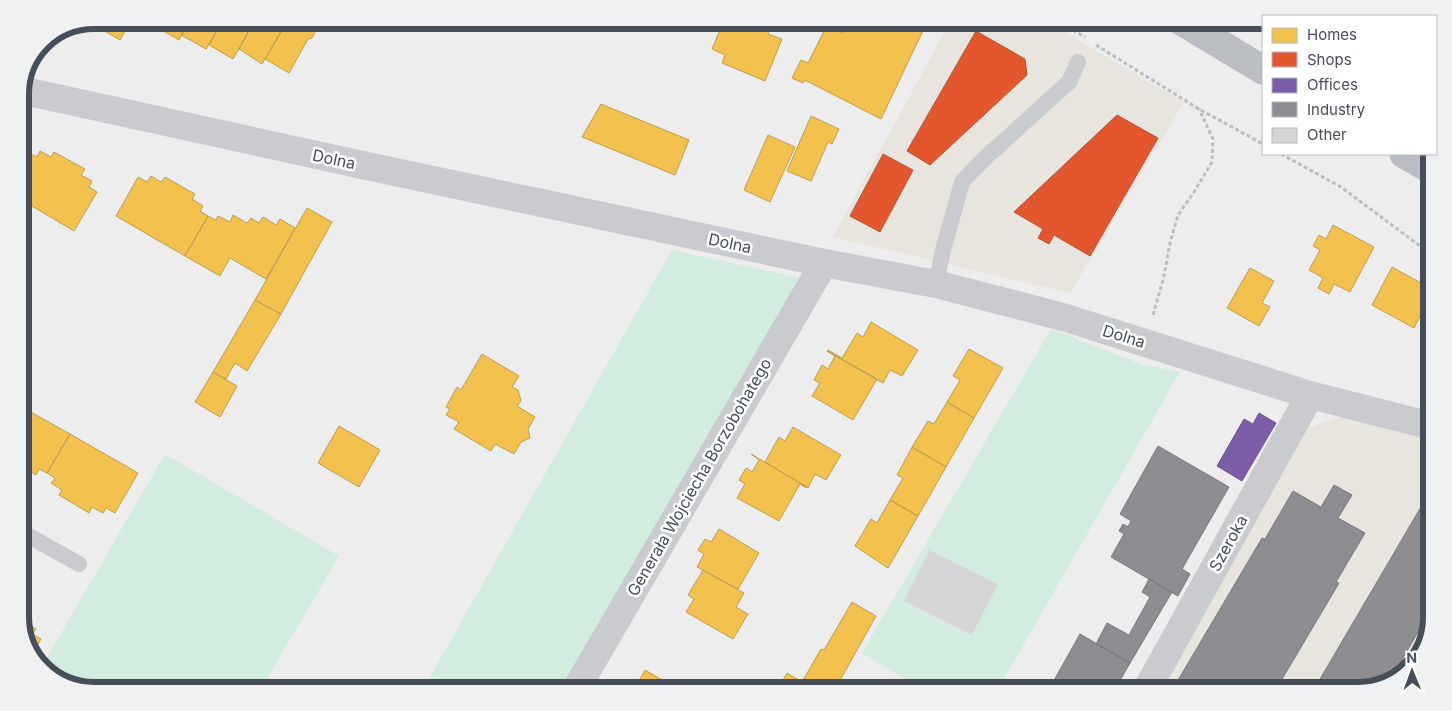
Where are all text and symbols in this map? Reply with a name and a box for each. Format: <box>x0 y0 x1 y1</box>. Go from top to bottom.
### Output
legend <box>1262 15 1437 155</box>
text: Homes <box>1307 25 1357 44</box>
text: Shops <box>1307 50 1352 69</box>
text: Offices <box>1307 75 1358 94</box>
text: Industry <box>1307 100 1366 119</box>
text: Other <box>1307 125 1347 144</box>
street label: Dolna <box>311 145 357 173</box>
street label: Dolna <box>707 229 753 257</box>
street label: Dolna <box>1100 320 1148 352</box>
street label: Generała Wojciecha Borzobohatego <box>623 355 775 599</box>
street label: Szeroka <box>1204 511 1252 575</box>
north arrow <box>1387 646 1437 696</box>
text: N <box>1406 649 1417 666</box>

